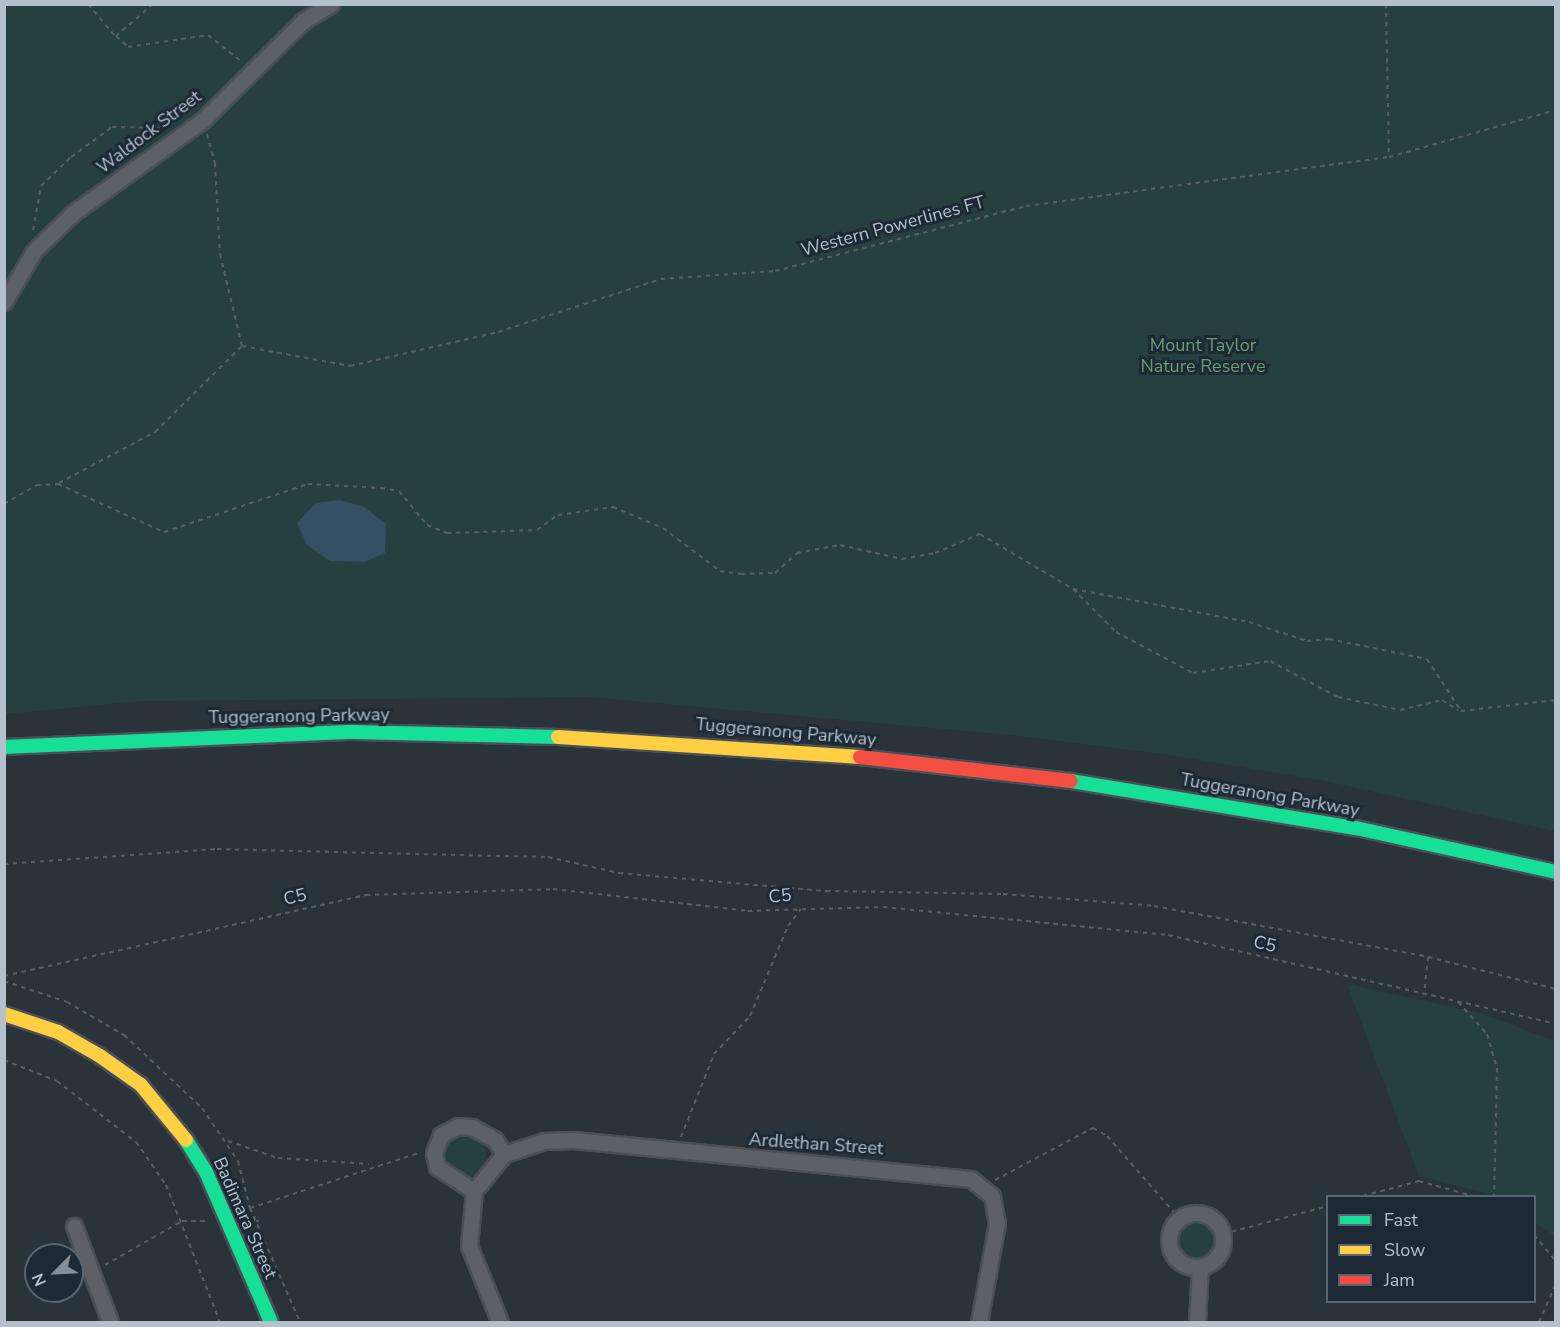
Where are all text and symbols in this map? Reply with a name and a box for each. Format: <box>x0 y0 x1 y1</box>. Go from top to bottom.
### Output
street label: Waldock Street <box>93 86 205 178</box>
street label: Western Powerlines FT <box>799 191 987 261</box>
park label: Mount Taylor Nature Reserve <box>1140 335 1266 378</box>
street label: Tuggeranong Parkway <box>208 704 390 728</box>
street label: Tuggeranong Parkway <box>695 713 877 751</box>
street label: Tuggeranong Parkway <box>1179 769 1361 821</box>
street label: C5 <box>281 884 309 910</box>
street label: C5 <box>768 884 792 908</box>
street label: C5 <box>1251 931 1279 957</box>
street label: Ardlethan Street <box>748 1129 884 1159</box>
street label: Badimara Street <box>209 1154 281 1282</box>
legend <box>1326 1195 1536 1303</box>
text: Fast <box>1384 1208 1418 1232</box>
text: Slow <box>1384 1238 1425 1262</box>
north arrow <box>24 1243 84 1303</box>
text: Jam <box>1384 1268 1415 1292</box>
text: N <box>27 1270 52 1289</box>

